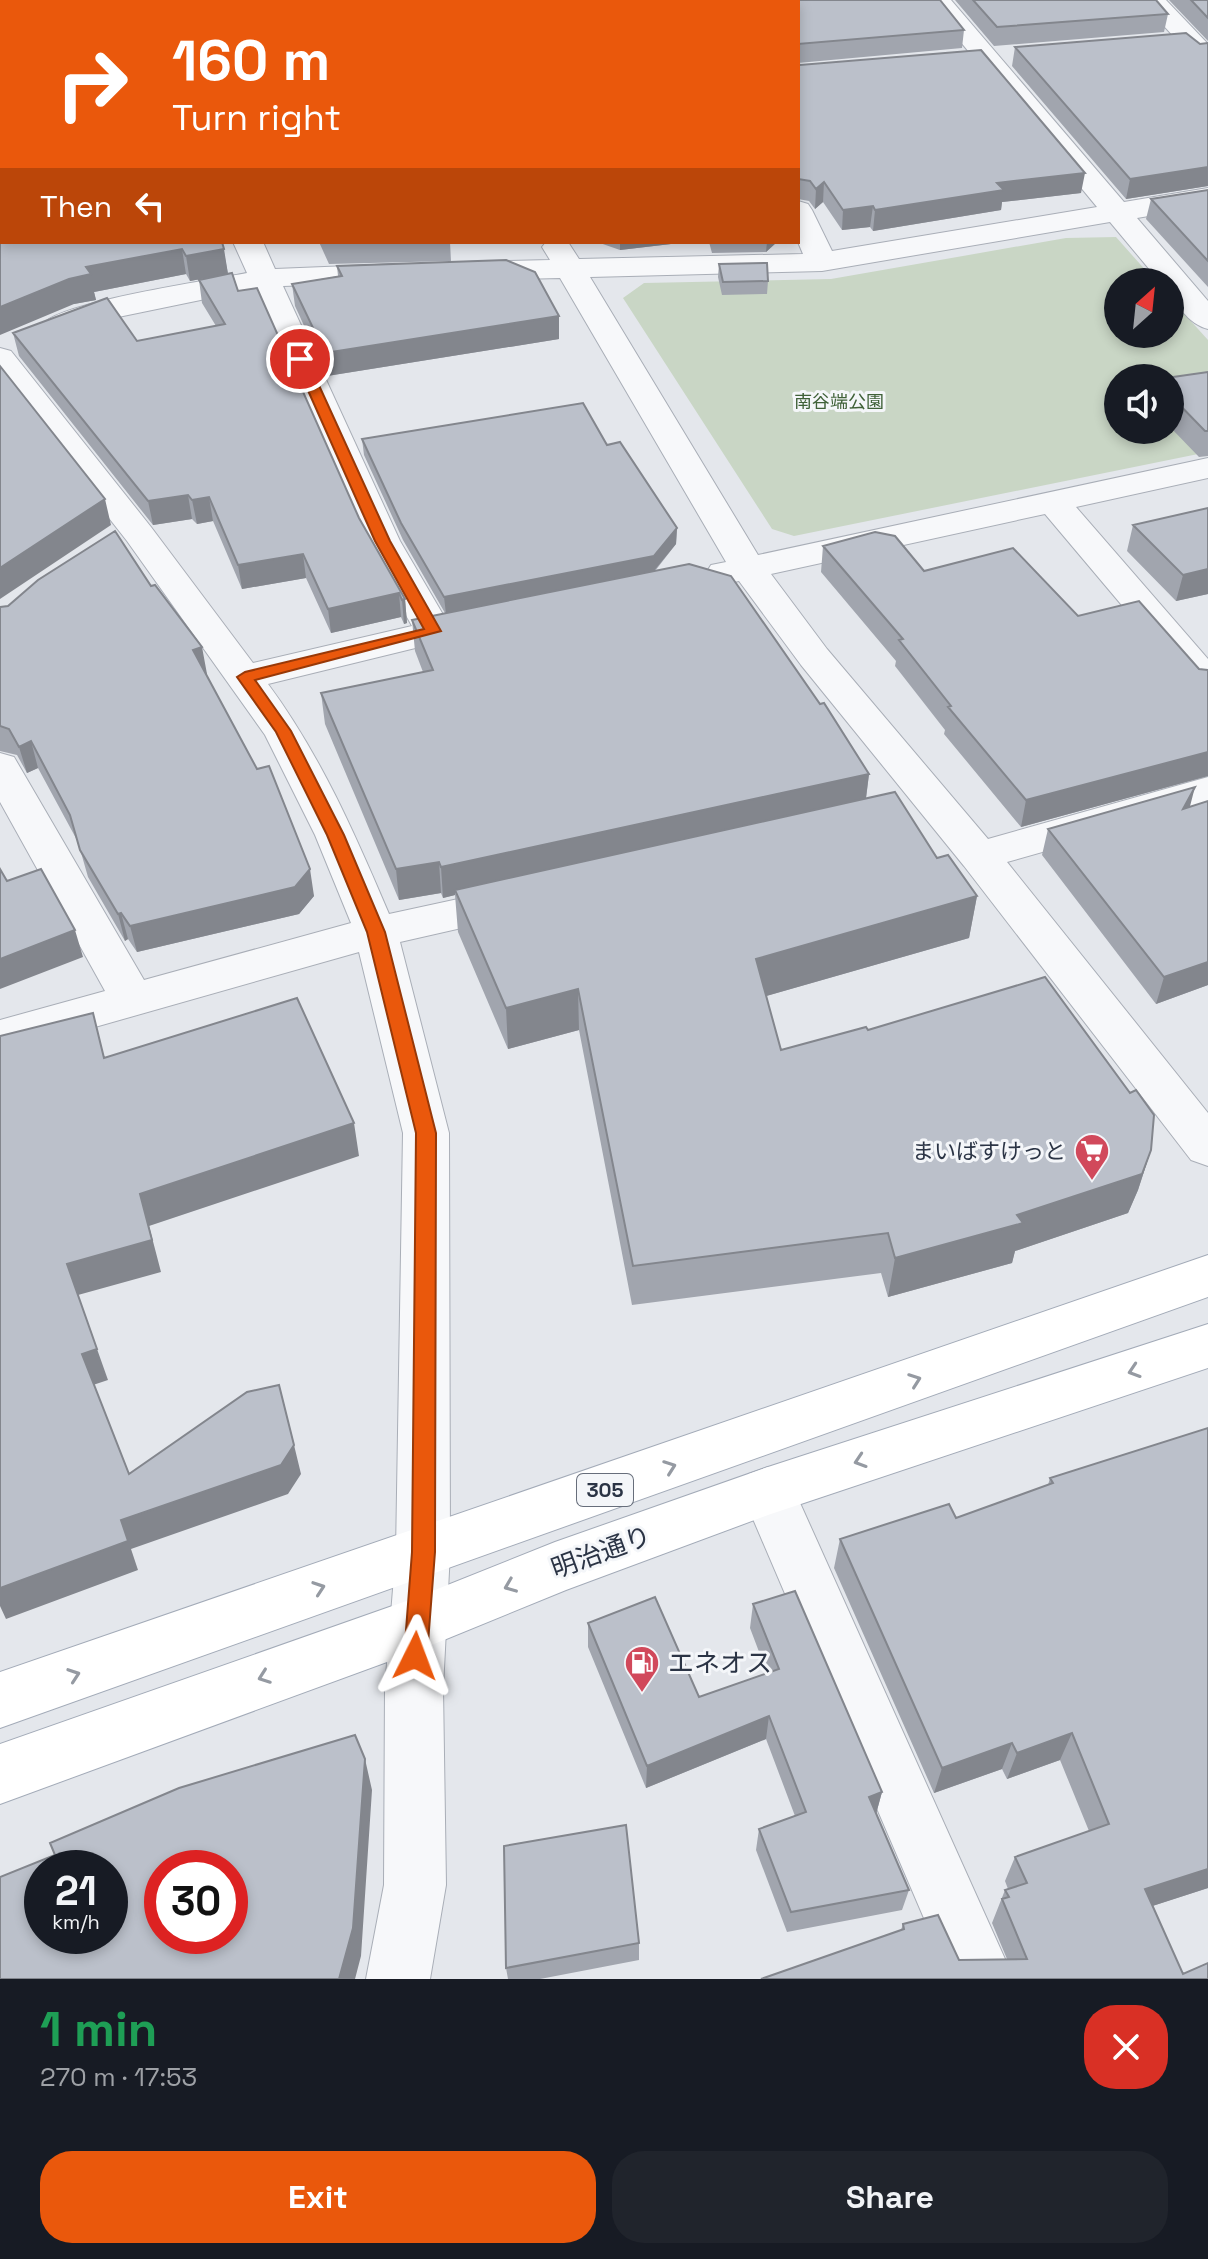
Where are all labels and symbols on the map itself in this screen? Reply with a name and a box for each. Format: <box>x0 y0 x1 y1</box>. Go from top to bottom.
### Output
north arrow <box>1104 268 1184 348</box>
pin <box>266 325 334 393</box>
park label: 南谷端公園 <box>794 390 884 413</box>
supermarket icon: まいばすけっと <box>1073 1132 1111 1182</box>
place label: まいばすけっと <box>912 1137 1066 1165</box>
one-way arrow <box>1128 1361 1142 1377</box>
one-way arrow <box>908 1373 922 1389</box>
one-way arrow <box>854 1451 868 1467</box>
one-way arrow <box>663 1460 677 1476</box>
road number: 305 <box>577 1474 633 1506</box>
street label: 明治通り <box>546 1518 656 1586</box>
one-way arrow <box>504 1577 518 1593</box>
one-way arrow <box>311 1582 325 1598</box>
position arrow <box>373 1614 457 1698</box>
fuel station icon: エネオス <box>623 1644 661 1694</box>
place label: エネオス <box>668 1646 772 1680</box>
one-way arrow <box>258 1667 272 1684</box>
one-way arrow <box>66 1668 80 1684</box>
speed limit sign: 30 <box>144 1850 248 1954</box>

